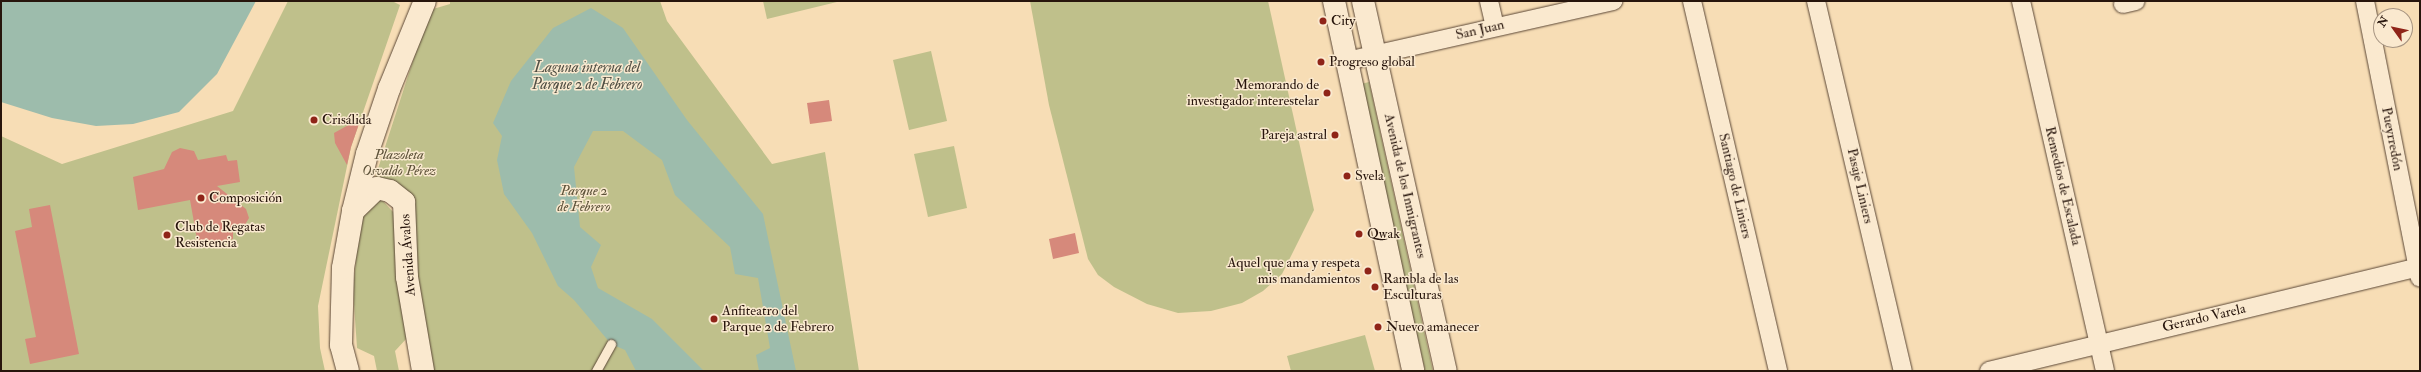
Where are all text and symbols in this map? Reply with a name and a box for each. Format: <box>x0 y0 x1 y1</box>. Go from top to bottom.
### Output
north arrow <box>2373 8 2413 48</box>
place label: City <box>1331 13 1355 29</box>
text: N <box>2375 14 2391 29</box>
marker: City <box>1318 16 1328 26</box>
street label: San Juan <box>1454 16 1506 44</box>
place label: Progreso global <box>1329 54 1415 70</box>
marker: Progreso global <box>1316 57 1326 67</box>
water label: Laguna interna del Parque 2 de Febrero <box>532 58 642 93</box>
place label: Memorando de investigador interestelar <box>1187 77 1319 110</box>
marker: Memorando de investigador interestelar <box>1322 88 1332 98</box>
street label: Pueyrredón <box>2378 106 2406 172</box>
place label: Crisálida <box>322 112 372 128</box>
street label: Avenida de los Inmigrantes <box>1380 112 1430 260</box>
marker: Crisálida <box>309 115 319 125</box>
street label: Remedios de Escalada <box>2041 125 2085 247</box>
place label: Pareja astral <box>1261 127 1327 143</box>
marker: Pareja astral <box>1330 130 1340 140</box>
street label: Santiago de Liniers <box>1715 132 1755 240</box>
park label: Plazoleta Osvaldo Pérez <box>362 147 436 180</box>
street label: Pasaje Liniers <box>1843 147 1877 225</box>
place label: Svela <box>1355 168 1384 184</box>
marker: Svela <box>1342 171 1352 181</box>
park label: Parque 2 de Febrero <box>558 183 610 216</box>
place label: Composición <box>209 190 282 206</box>
marker: Composición <box>196 193 206 203</box>
street label: Avenida Ávalos <box>397 213 419 297</box>
place label: Club de Regatas Resistencia <box>175 219 265 252</box>
place label: Qwak <box>1367 226 1400 242</box>
marker: Qwak <box>1354 229 1364 239</box>
marker: Club de Regatas Resistencia <box>162 230 172 240</box>
place label: Aquel que ama y respeta mis mandamientos <box>1227 255 1360 288</box>
marker: Aquel que ama y respeta mis mandamientos <box>1363 266 1373 276</box>
place label: Rambla de las Esculturas <box>1383 271 1458 304</box>
marker: Rambla de las Esculturas <box>1370 282 1380 292</box>
street label: Gerardo Varela <box>2161 300 2247 336</box>
place label: Anfiteatro del Parque 2 de Febrero <box>722 303 834 336</box>
marker: Anfiteatro del Parque 2 de Febrero <box>709 314 719 324</box>
place label: Nuevo amanecer <box>1386 319 1479 335</box>
marker: Nuevo amanecer <box>1373 322 1383 332</box>

